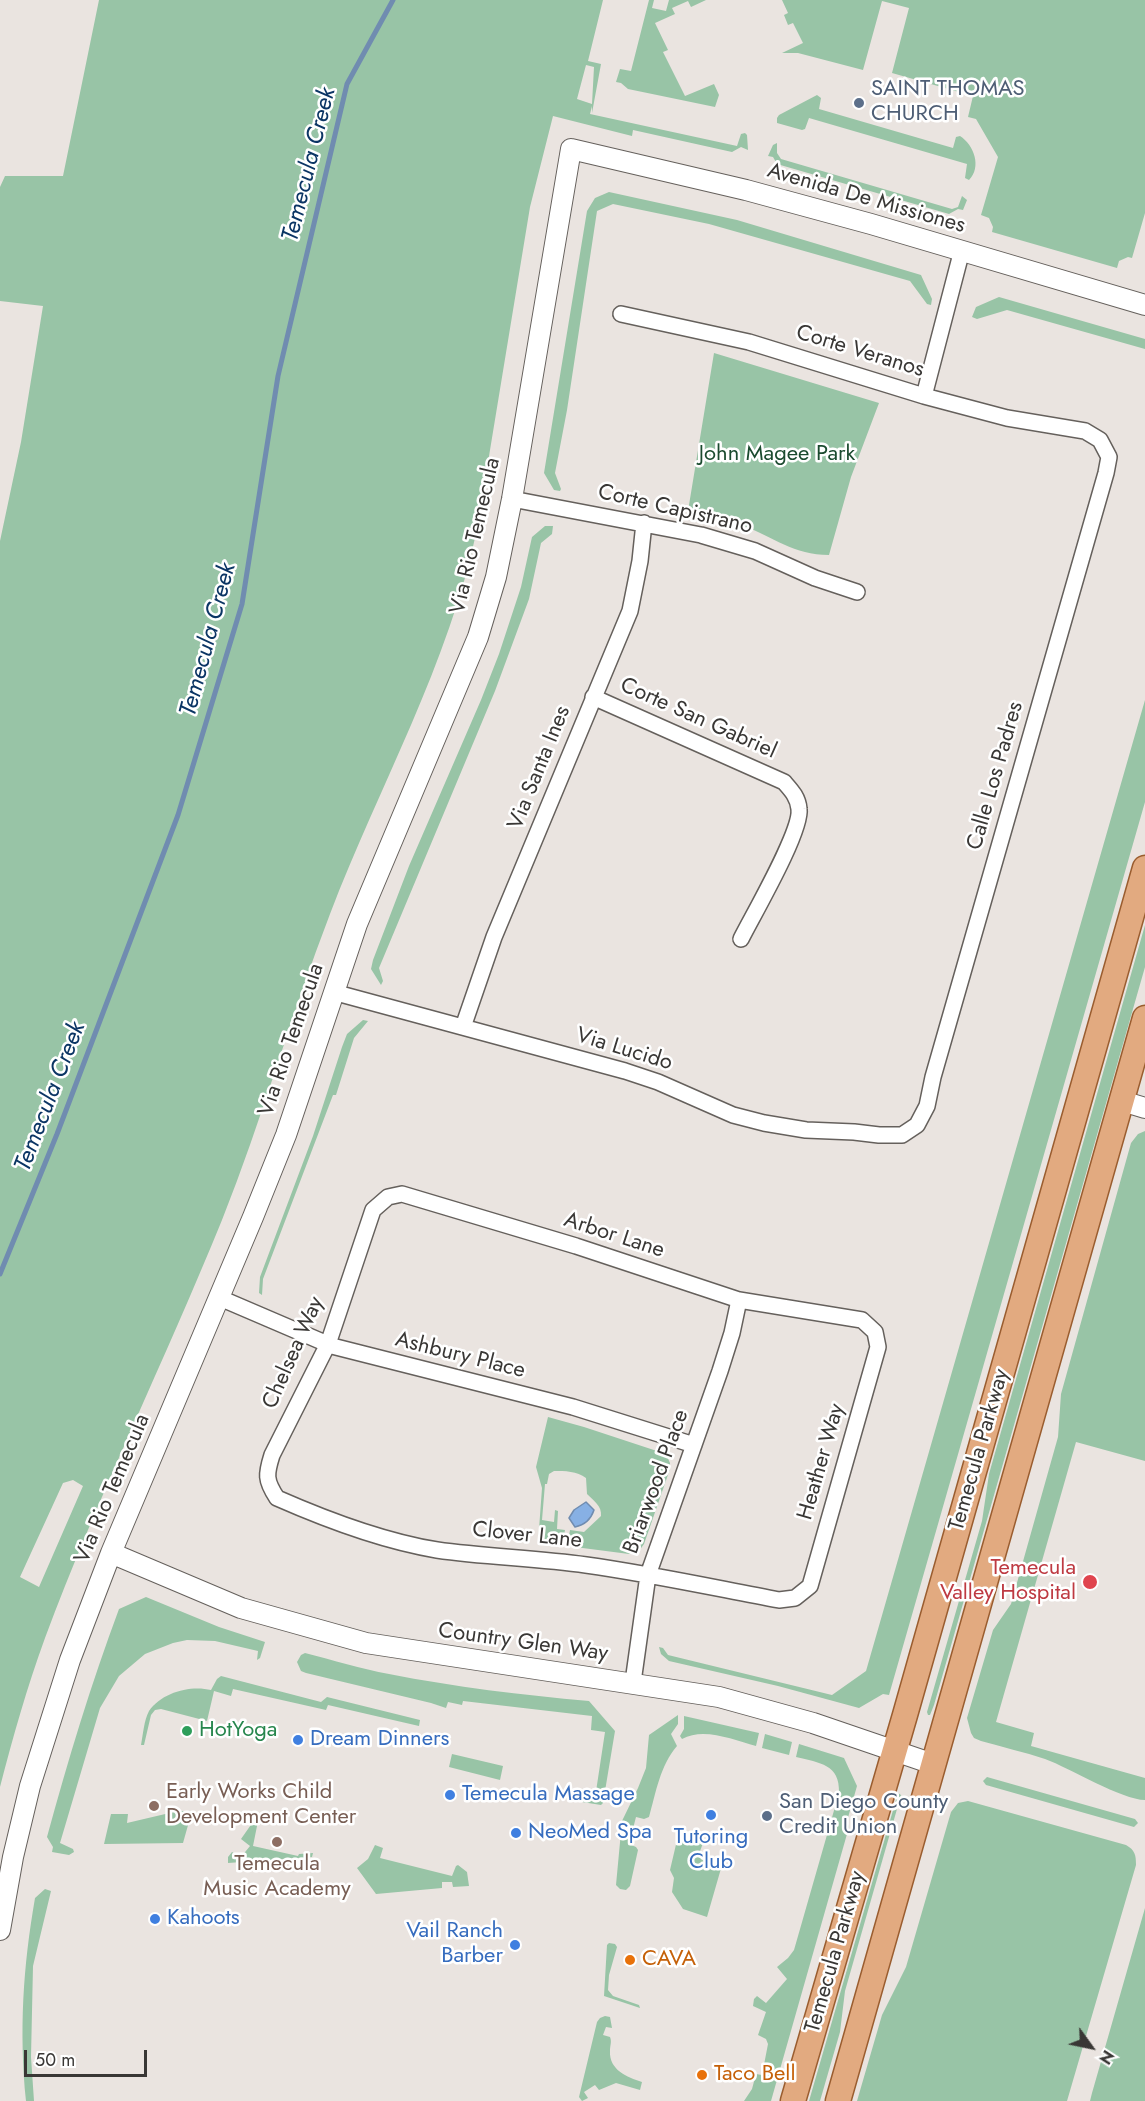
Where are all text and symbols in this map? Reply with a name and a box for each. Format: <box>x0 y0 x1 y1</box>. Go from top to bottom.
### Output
place label: SAINT THOMAS CHURCH <box>871 77 1025 128</box>
water label: Temecula Creek <box>277 85 343 245</box>
marker: SAINT THOMAS CHURCH <box>852 96 866 110</box>
street label: Avenida De Missiones <box>764 158 968 240</box>
street label: Corte Veranos <box>793 320 927 384</box>
park label: John Magee Park <box>699 442 855 468</box>
street label: Via Rio Temecula <box>445 455 507 617</box>
street label: Corte Capistrano <box>595 479 755 541</box>
water label: Temecula Creek <box>175 560 243 720</box>
street label: Corte San Gabriel <box>616 673 780 765</box>
street label: Calle Los Padres <box>962 699 1030 853</box>
street label: Via Santa Ines <box>503 702 577 834</box>
street label: Via Rio Temecula <box>254 960 330 1120</box>
water label: Temecula Creek <box>9 1018 93 1176</box>
street label: Via Lucido <box>573 1023 675 1077</box>
street label: Arbor Lane <box>560 1207 668 1265</box>
street label: Chelsea Way <box>258 1293 330 1413</box>
street label: Ashbury Place <box>392 1327 528 1385</box>
street label: Temecula Parkway <box>944 1366 1016 1534</box>
street label: Heather Way <box>793 1401 851 1523</box>
street label: Briarwood Place <box>619 1406 695 1558</box>
street label: Via Rio Temecula <box>70 1410 156 1568</box>
street label: Clover Lane <box>471 1517 583 1555</box>
place label: Temecula Valley Hospital <box>940 1556 1076 1608</box>
marker: Temecula Valley Hospital <box>1081 1573 1099 1591</box>
street label: Country Glen Way <box>436 1618 610 1668</box>
place label: HotYoga <box>199 1718 277 1744</box>
marker: HotYoga <box>180 1724 194 1738</box>
place label: Dream Dinners <box>310 1727 449 1753</box>
marker: Dream Dinners <box>291 1733 305 1747</box>
place label: Early Works Child Development Center <box>166 1780 356 1832</box>
place label: Temecula Massage <box>462 1782 635 1808</box>
marker: Temecula Massage <box>443 1788 457 1802</box>
place label: San Diego County Credit Union <box>779 1790 948 1842</box>
marker: Early Works Child Development Center <box>147 1799 161 1813</box>
marker: Tutoring Club <box>704 1808 718 1822</box>
marker: San Diego County Credit Union <box>760 1809 774 1823</box>
place label: NeoMed Spa <box>528 1820 652 1846</box>
place label: Tutoring Club <box>674 1825 748 1876</box>
marker: NeoMed Spa <box>509 1826 523 1840</box>
marker: Temecula Music Academy <box>270 1835 284 1849</box>
place label: Temecula Music Academy <box>203 1852 351 1904</box>
street label: Temecula Parkway <box>800 1868 872 2036</box>
place label: Kahoots <box>167 1906 240 1932</box>
marker: Kahoots <box>148 1912 162 1926</box>
place label: Vail Ranch Barber <box>406 1919 503 1970</box>
marker: Vail Ranch Barber <box>508 1938 522 1952</box>
place label: CAVA <box>642 1947 696 1973</box>
marker: CAVA <box>623 1953 637 1967</box>
north arrow <box>1061 2017 1121 2077</box>
scale bar <box>27 2038 150 2076</box>
text: N <box>1093 2045 1120 2069</box>
text: 50 m <box>35 2047 75 2073</box>
place label: Taco Bell <box>714 2062 795 2088</box>
marker: Taco Bell <box>695 2068 709 2082</box>

